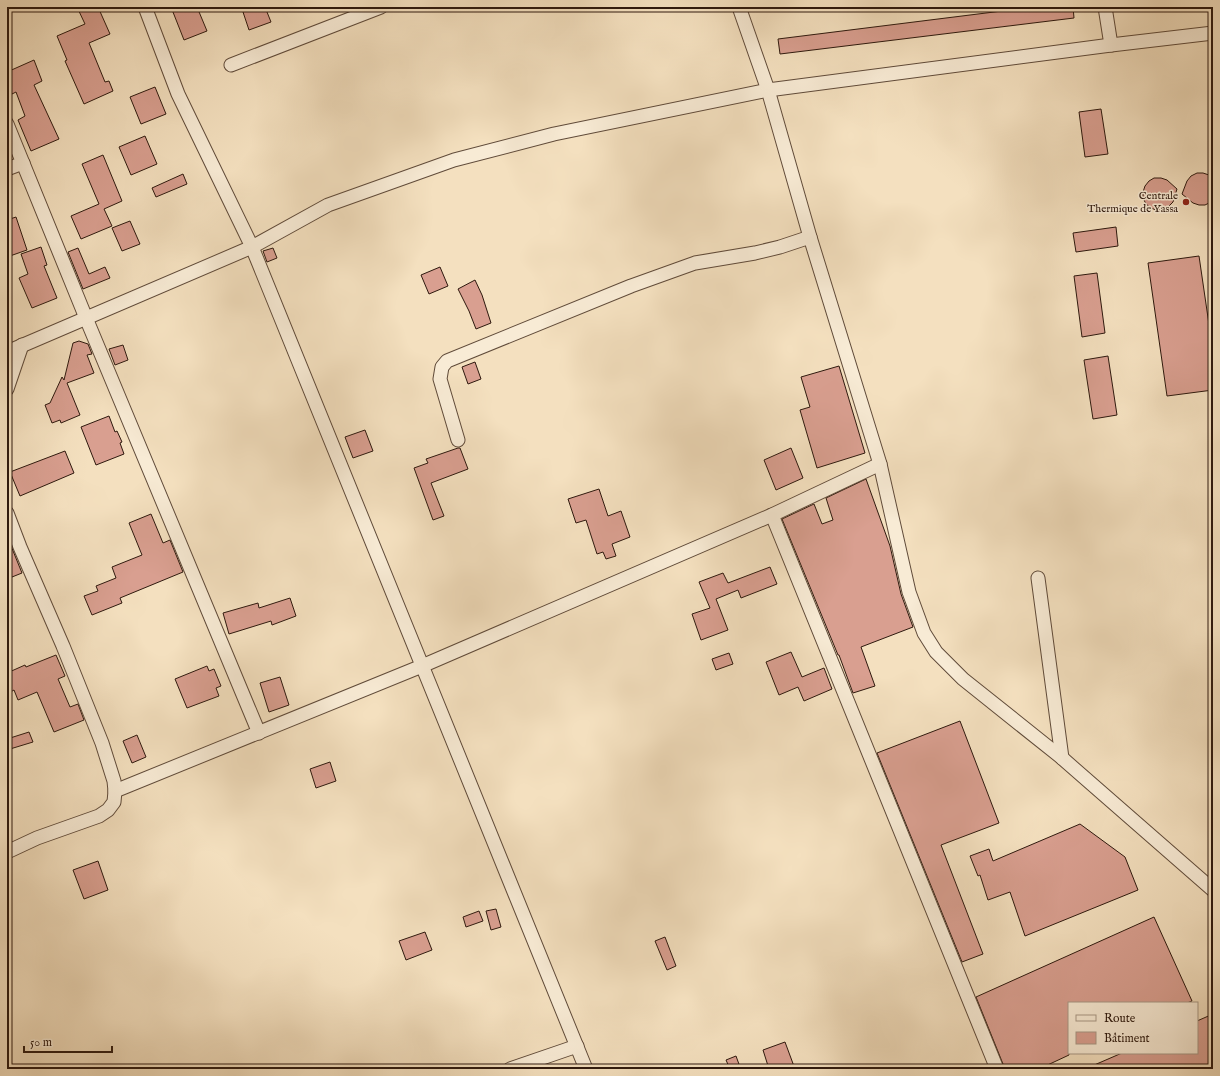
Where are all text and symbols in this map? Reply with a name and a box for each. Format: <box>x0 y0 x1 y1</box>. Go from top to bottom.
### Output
place label: Centrale Thermique de Yassa <box>1087 189 1178 216</box>
marker: Centrale Thermique de Yassa <box>1181 197 1191 207</box>
legend <box>1068 1002 1198 1054</box>
text: Route <box>1104 1011 1136 1026</box>
scale bar <box>24 1028 112 1054</box>
text: Bâtiment <box>1104 1031 1150 1046</box>
text: 50 m <box>30 1035 52 1050</box>

